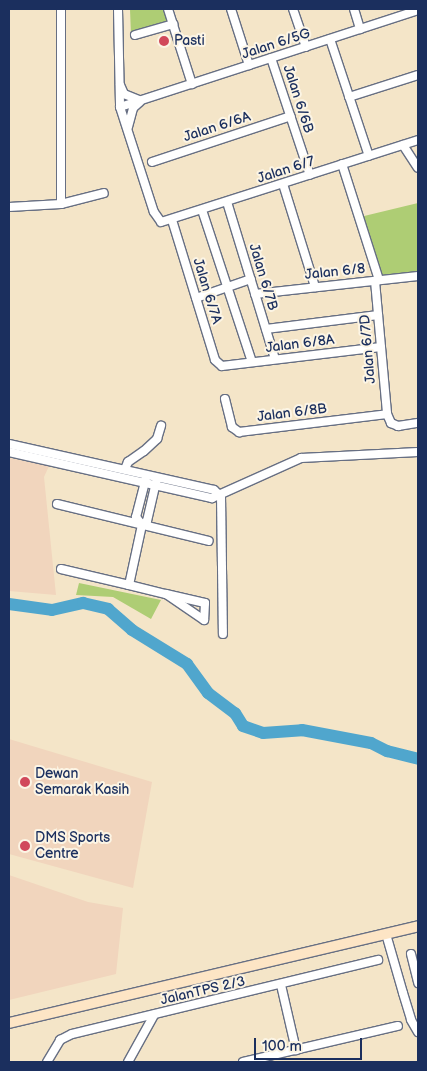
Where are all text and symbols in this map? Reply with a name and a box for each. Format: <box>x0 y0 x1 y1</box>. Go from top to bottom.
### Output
street label: Jalan 6/5G <box>240 25 312 63</box>
place label: Pasti <box>174 33 205 49</box>
marker: Pasti <box>158 35 170 47</box>
street label: Jalan 6/6B <box>279 63 317 135</box>
street label: Jalan 6/6A <box>181 108 253 146</box>
street label: Jalan 6/7 <box>255 153 317 187</box>
street label: Jalan 6/7B <box>245 242 281 312</box>
street label: Jalan 6/7A <box>189 256 225 326</box>
street label: Jalan 6/8 <box>304 260 366 284</box>
street label: Jalan 6/7D <box>357 314 379 384</box>
street label: Jalan 6/8A <box>265 331 335 357</box>
street label: Jalan 6/8B <box>256 400 328 426</box>
place label: Dewan Semarak Kasih <box>35 766 129 799</box>
marker: Dewan Semarak Kasih <box>19 776 31 788</box>
place label: DMS Sports Centre <box>35 830 110 862</box>
marker: DMS Sports Centre <box>19 840 31 852</box>
street label: JalanTPS 2/3 <box>159 973 247 1009</box>
scale bar <box>257 1028 364 1060</box>
text: 100 m <box>262 1037 302 1056</box>

